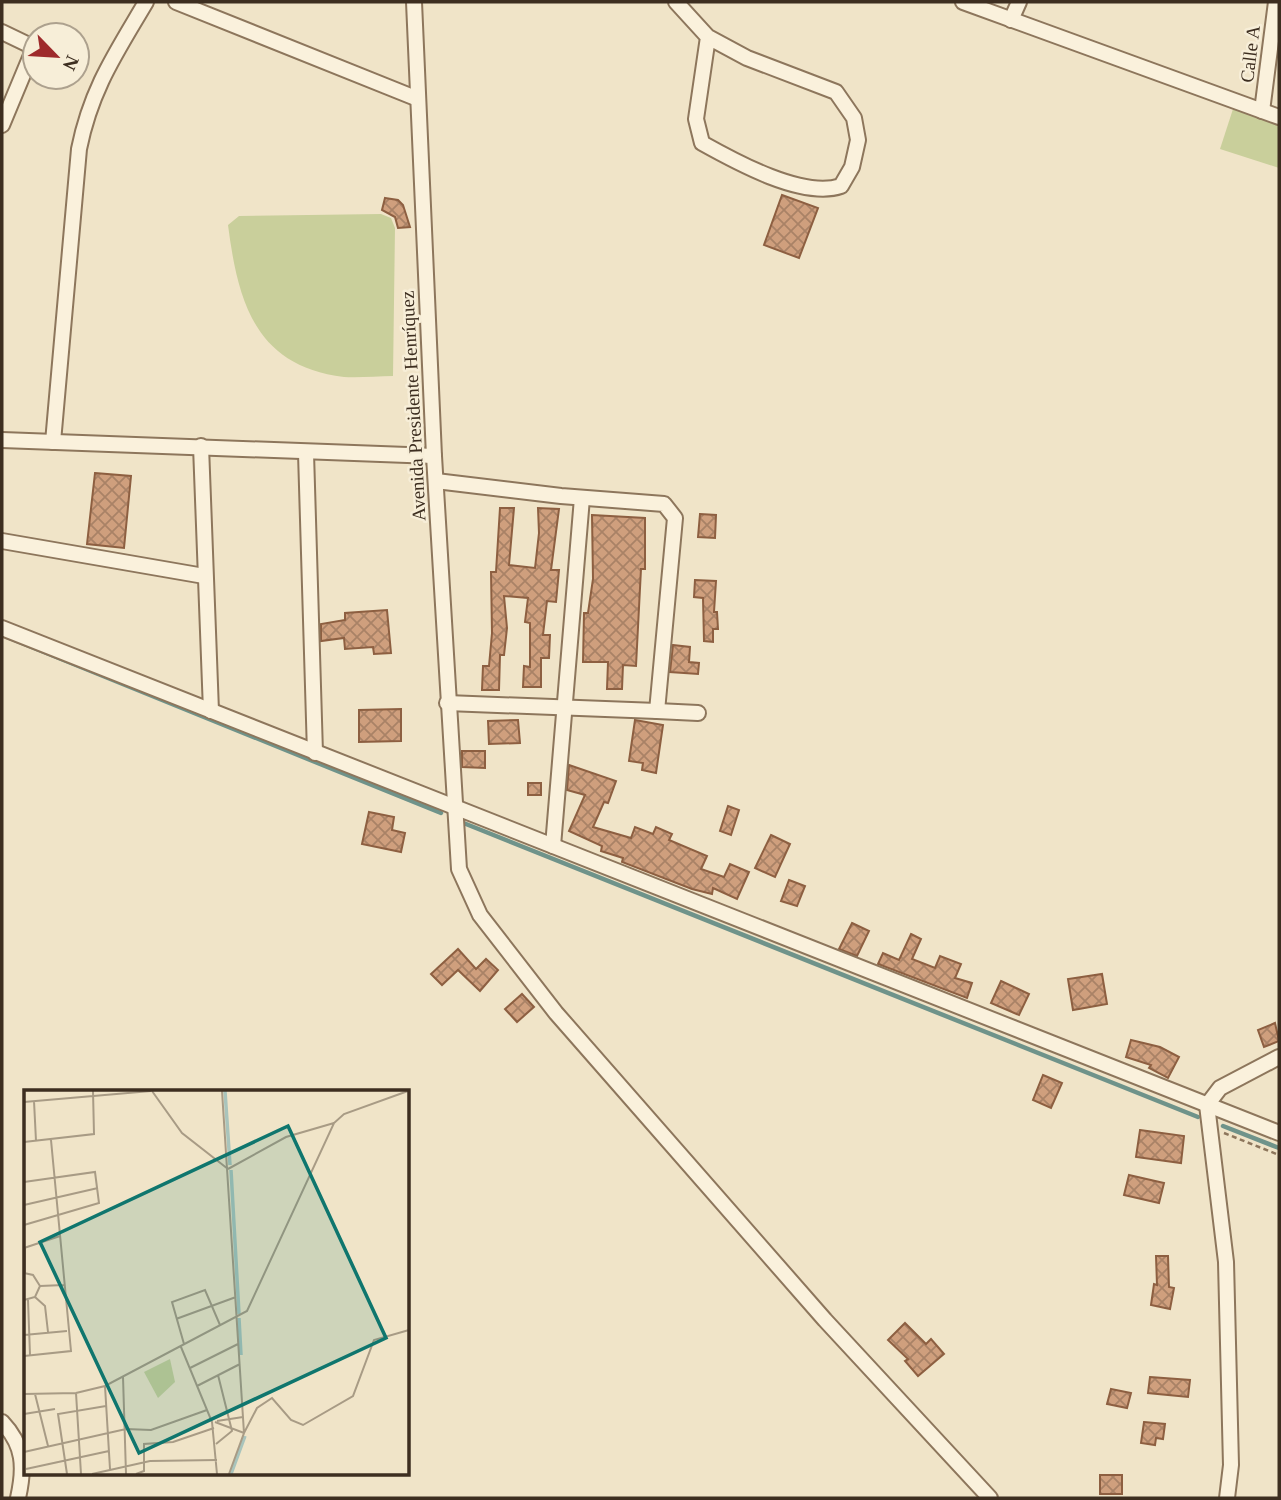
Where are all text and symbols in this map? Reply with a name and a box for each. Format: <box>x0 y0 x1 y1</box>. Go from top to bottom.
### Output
north arrow <box>21 21 91 91</box>
street label: Calle A <box>1236 24 1264 84</box>
text: N <box>58 52 83 74</box>
street label: Avenida Presidente Henríquez <box>396 290 430 522</box>
inset map <box>24 1090 410 1476</box>

